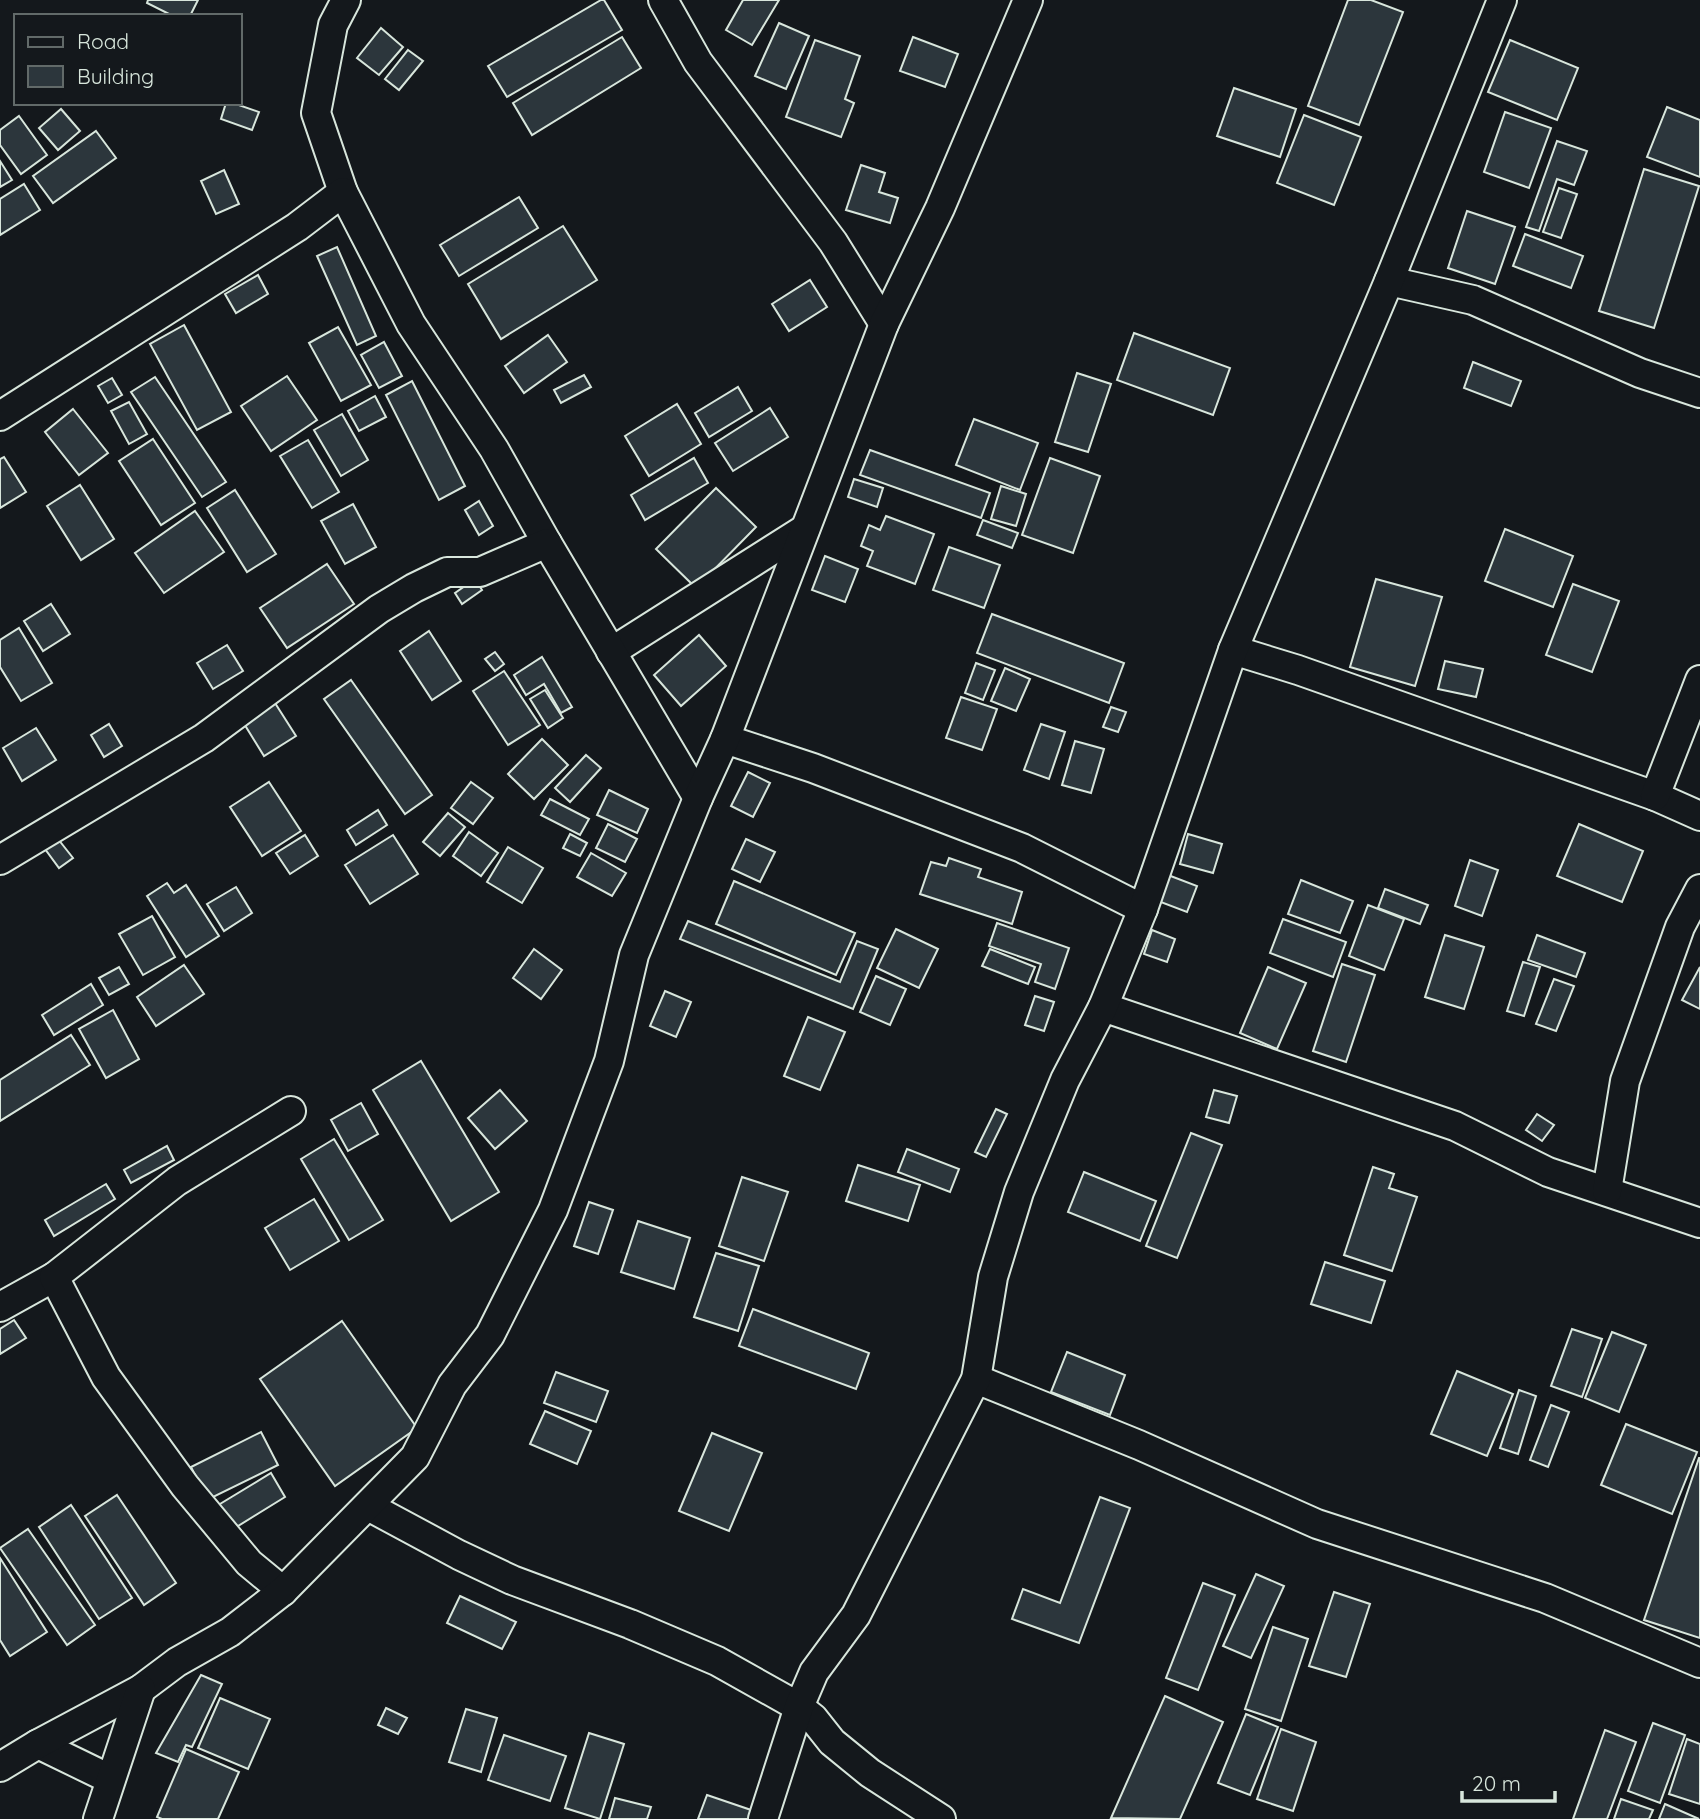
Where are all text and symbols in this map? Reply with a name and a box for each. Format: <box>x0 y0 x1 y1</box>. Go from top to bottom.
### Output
legend <box>14 14 242 105</box>
text: Road <box>77 28 129 54</box>
text: Building <box>77 63 154 89</box>
scale bar <box>1462 1759 1555 1803</box>
text: 20 m <box>1472 1770 1521 1796</box>

